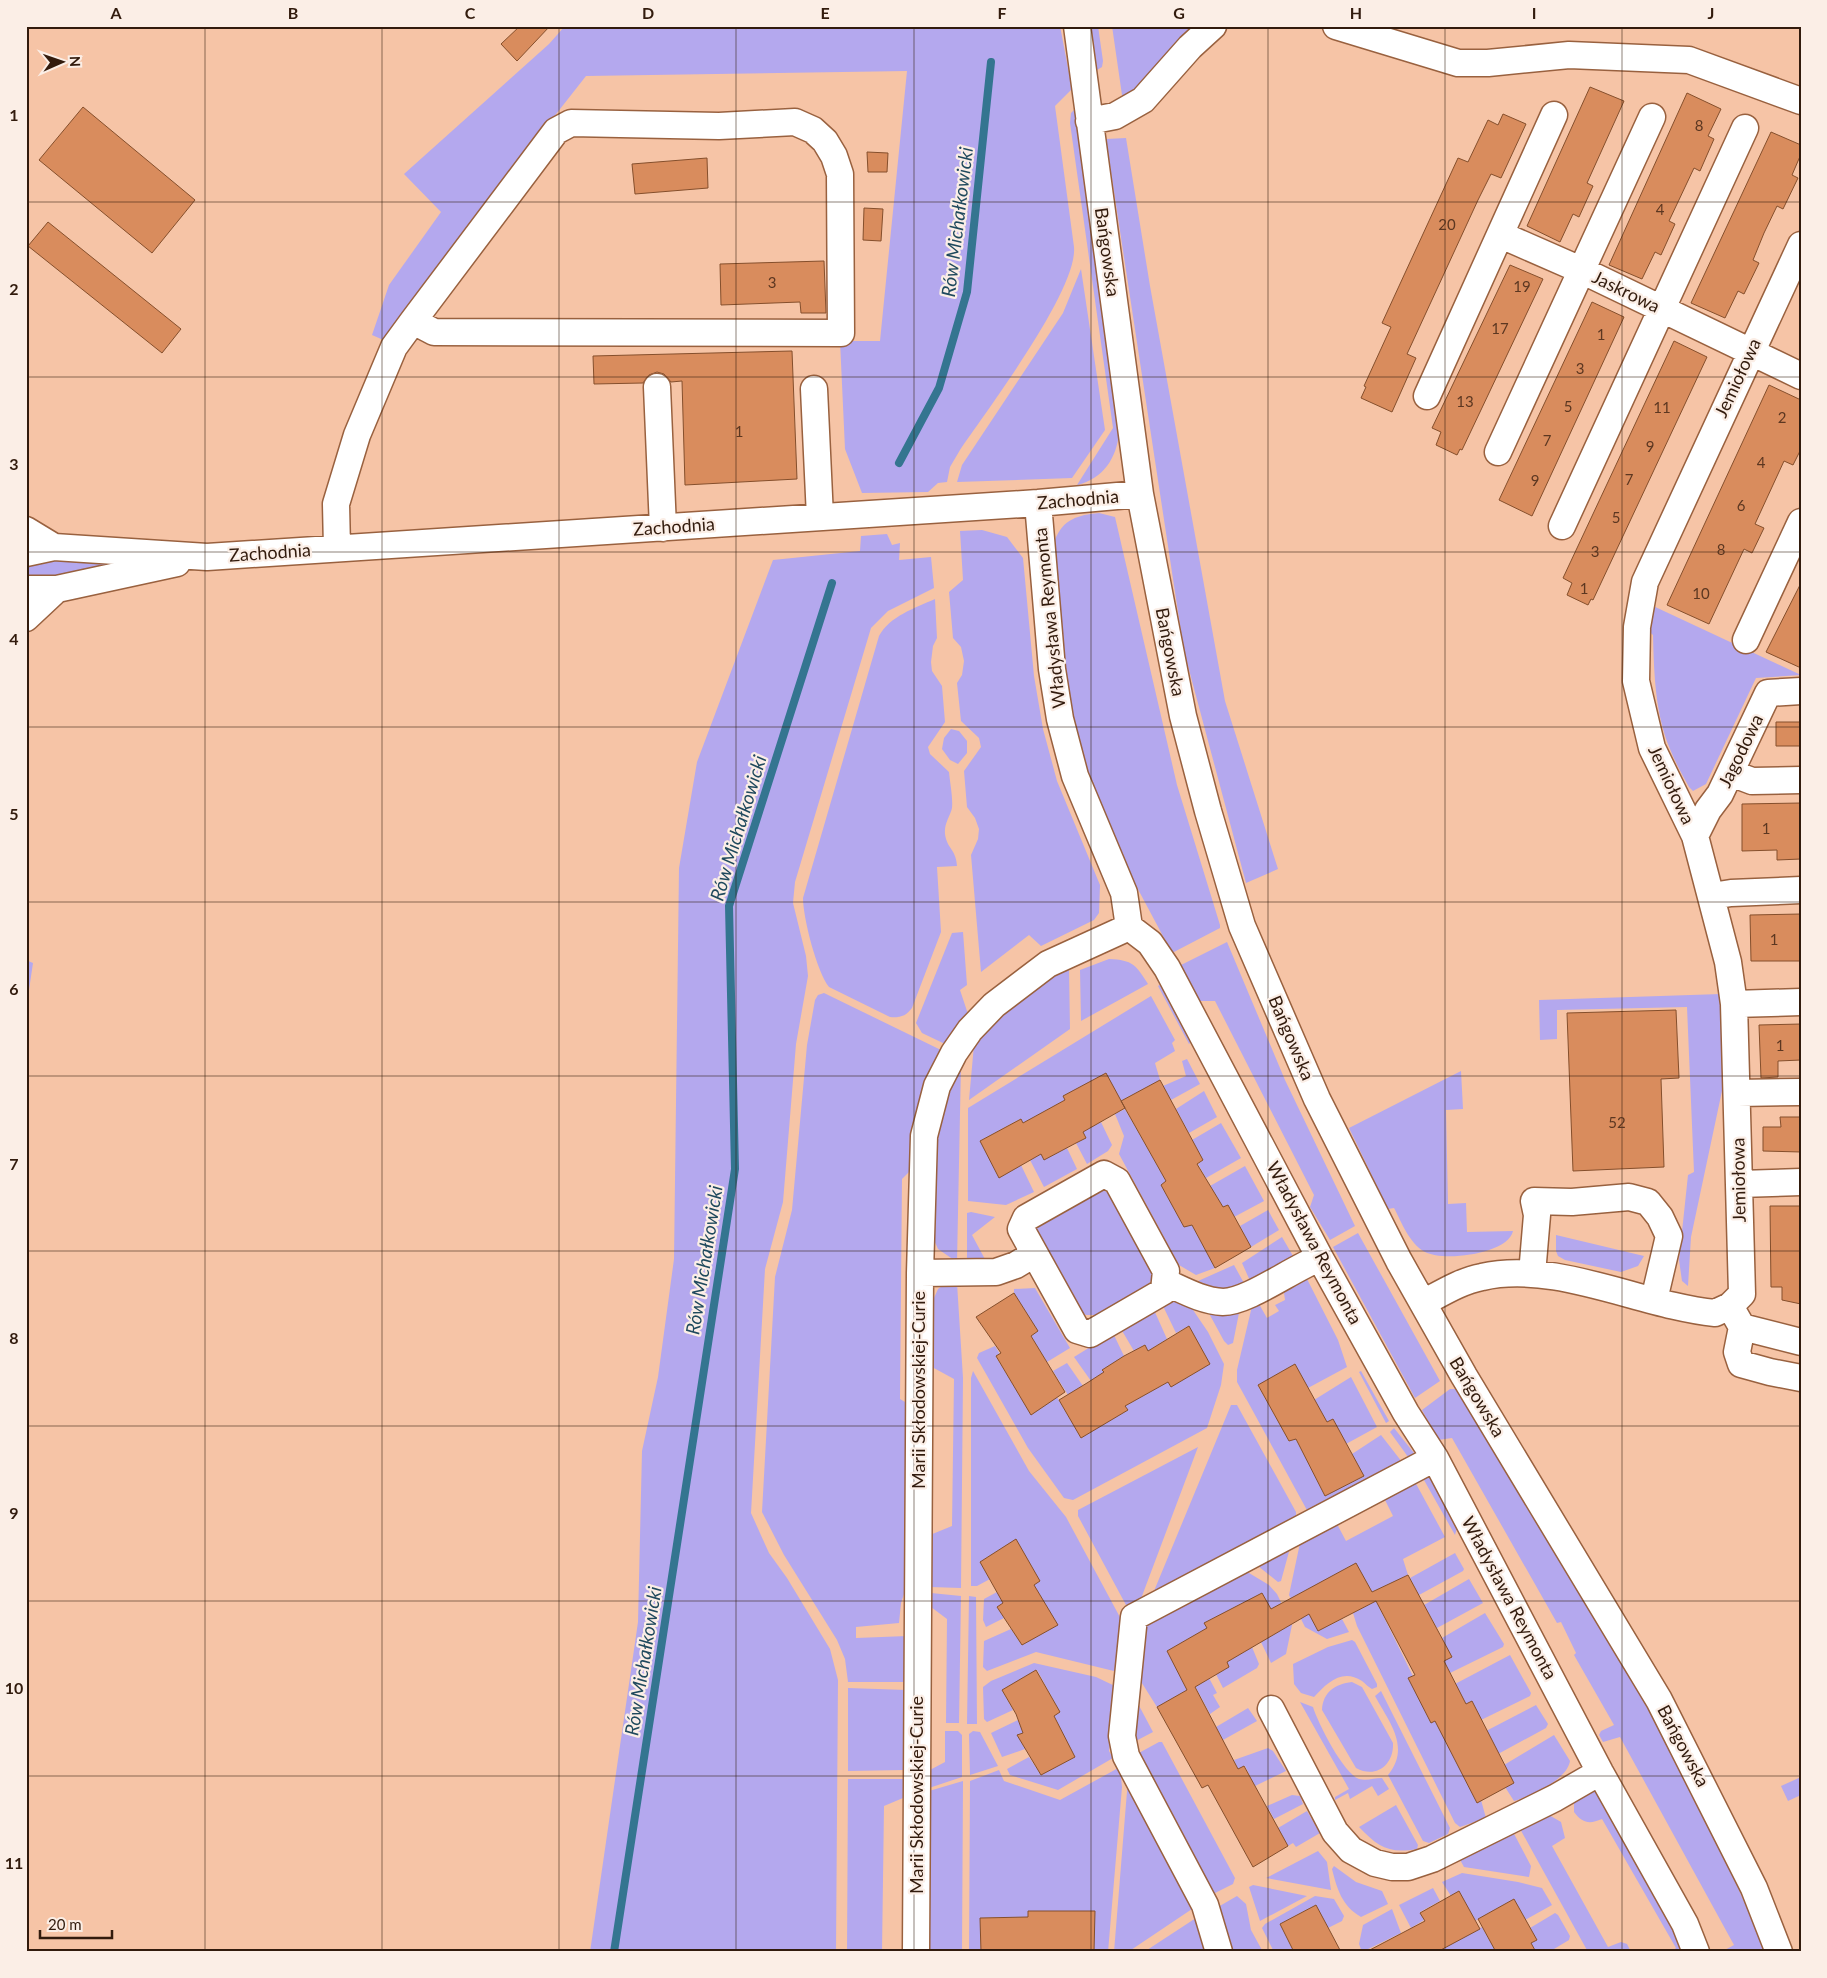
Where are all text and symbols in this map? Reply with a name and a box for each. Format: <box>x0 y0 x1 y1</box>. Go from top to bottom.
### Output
text: A <box>109 3 122 22</box>
text: B <box>288 3 298 22</box>
text: C <box>465 3 476 22</box>
text: D <box>642 3 654 22</box>
text: E <box>820 3 830 22</box>
text: F <box>997 3 1007 22</box>
text: G <box>1173 3 1185 22</box>
text: H <box>1350 3 1362 22</box>
text: I <box>1532 3 1536 22</box>
text: J <box>1708 3 1714 22</box>
north arrow <box>38 38 88 88</box>
text: N <box>67 56 84 67</box>
text: 1 <box>9 105 19 124</box>
house number: 8 <box>1695 116 1703 134</box>
water label: Rów Michałkowicki <box>936 145 977 298</box>
house number: 4 <box>1656 200 1665 218</box>
street label: Bańgowska <box>1091 206 1125 298</box>
house number: 20 <box>1438 215 1456 233</box>
street label: Jaskrowa <box>1589 265 1664 317</box>
house number: 3 <box>768 273 776 291</box>
house number: 19 <box>1513 277 1531 295</box>
text: 2 <box>9 279 19 298</box>
house number: 17 <box>1491 319 1509 337</box>
house number: 1 <box>1597 325 1605 343</box>
street label: Jemiołowa <box>1709 335 1765 421</box>
house number: 3 <box>1576 359 1584 377</box>
house number: 13 <box>1456 392 1474 410</box>
house number: 5 <box>1564 397 1572 415</box>
house number: 11 <box>1653 398 1671 416</box>
house number: 2 <box>1778 408 1786 426</box>
house number: 1 <box>735 422 743 440</box>
house number: 7 <box>1543 431 1552 449</box>
house number: 9 <box>1646 437 1654 455</box>
house number: 4 <box>1757 453 1766 471</box>
text: 3 <box>9 454 19 473</box>
house number: 7 <box>1625 470 1634 488</box>
house number: 9 <box>1531 471 1539 489</box>
street label: Zachodnia <box>1036 484 1120 514</box>
house number: 6 <box>1737 496 1746 514</box>
house number: 5 <box>1612 508 1620 526</box>
street label: Zachodnia <box>632 512 716 540</box>
street label: Władysława Reymonta <box>1029 527 1069 710</box>
street label: Zachodnia <box>228 538 312 566</box>
house number: 8 <box>1717 540 1725 558</box>
house number: 3 <box>1591 542 1599 560</box>
house number: 1 <box>1580 579 1588 597</box>
house number: 10 <box>1692 584 1710 602</box>
street label: Bańgowska <box>1152 606 1190 698</box>
text: 4 <box>9 629 19 648</box>
street label: Jagodowa <box>1713 710 1767 791</box>
street label: Jemiołowa <box>1644 742 1700 828</box>
water label: Rów Michałkowicki <box>704 752 771 903</box>
text: 5 <box>9 804 19 823</box>
house number: 1 <box>1762 819 1770 837</box>
house number: 1 <box>1770 930 1778 948</box>
text: 6 <box>9 979 19 998</box>
street label: Bańgowska <box>1264 992 1320 1083</box>
house number: 1 <box>1776 1036 1784 1054</box>
house number: 52 <box>1608 1113 1626 1131</box>
street label: Jemiołowa <box>1726 1137 1750 1223</box>
text: 7 <box>9 1154 19 1173</box>
street label: Władysława Reymonta <box>1263 1157 1367 1328</box>
water label: Rów Michałkowicki <box>680 1183 727 1336</box>
street label: Marii Skłodowskiej-Curie <box>907 1291 929 1489</box>
text: 8 <box>9 1328 19 1347</box>
street label: Bańgowska <box>1445 1352 1510 1441</box>
text: 9 <box>9 1503 19 1522</box>
street label: Władysława Reymonta <box>1458 1512 1562 1683</box>
water label: Rów Michałkowicki <box>619 1584 666 1737</box>
text: 10 <box>5 1678 23 1697</box>
street label: Marii Skłodowskiej-Curie <box>905 1696 927 1894</box>
street label: Bańgowska <box>1653 1701 1715 1790</box>
text: 11 <box>5 1853 23 1872</box>
scale bar <box>40 1908 112 1940</box>
text: 20 m <box>48 1915 82 1933</box>

